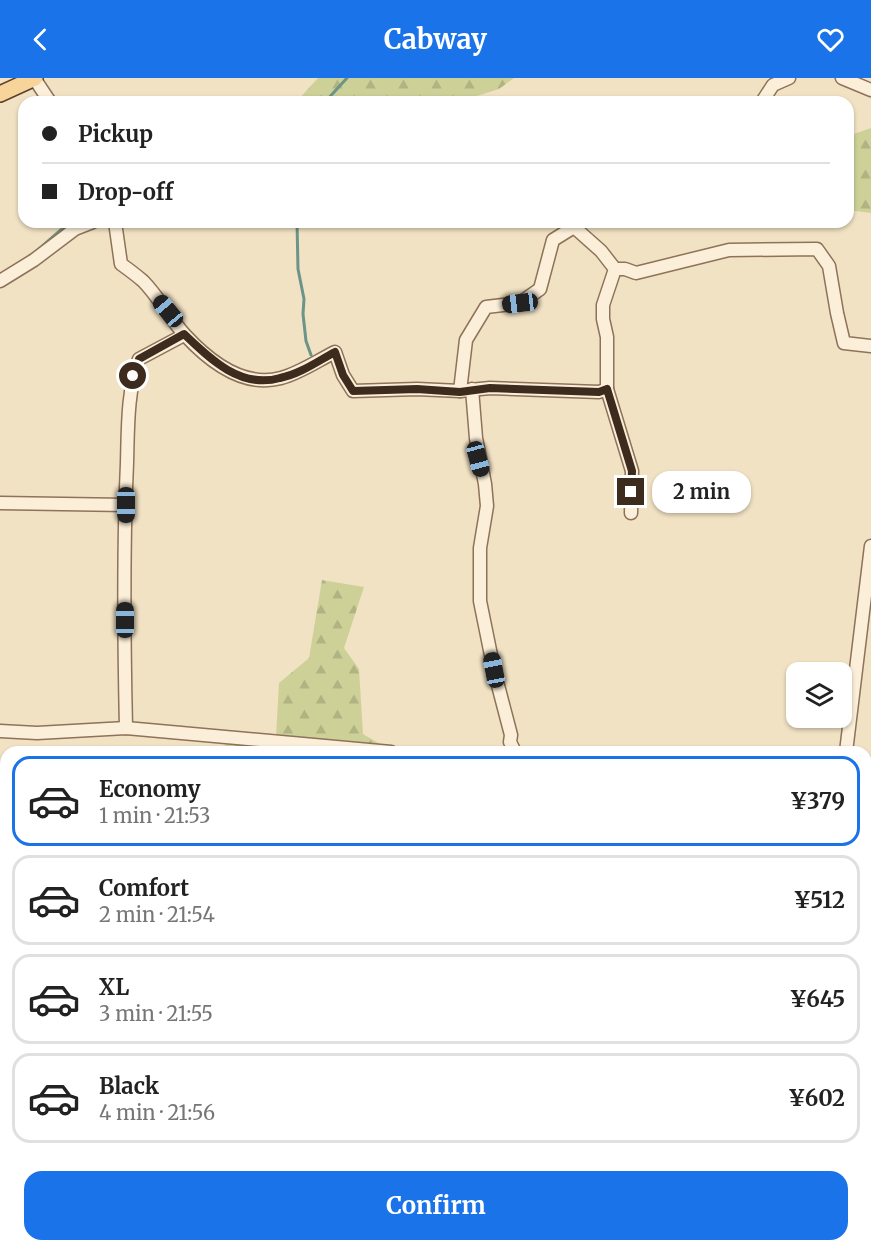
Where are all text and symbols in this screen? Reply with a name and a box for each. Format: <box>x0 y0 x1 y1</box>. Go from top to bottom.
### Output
text: Cabway <box>384 22 487 56</box>
icon: back <box>24 23 57 56</box>
icon: heart <box>814 23 847 56</box>
text: Pickup <box>78 120 153 148</box>
text: Drop-off <box>78 178 173 206</box>
car <box>150 291 186 331</box>
car <box>501 292 539 314</box>
route start <box>119 362 146 389</box>
car <box>465 439 491 479</box>
callout: 2 min <box>652 471 751 513</box>
route end <box>617 478 644 505</box>
text: 2 min <box>673 479 730 504</box>
car <box>117 487 135 523</box>
car <box>116 602 134 638</box>
car <box>482 651 506 689</box>
map controls <box>786 662 852 728</box>
button: layers <box>786 662 852 728</box>
icon: car <box>27 774 81 828</box>
text: Economy <box>99 775 200 803</box>
text: ¥379 <box>790 787 845 815</box>
text: 1 min · 21:53 <box>99 803 211 828</box>
icon: car <box>27 873 81 927</box>
text: Comfort <box>99 874 189 902</box>
text: ¥512 <box>794 886 845 914</box>
text: 2 min · 21:54 <box>99 902 215 927</box>
icon: car <box>27 972 81 1026</box>
text: XL <box>99 973 129 1001</box>
text: ¥645 <box>790 985 845 1013</box>
text: 3 min · 21:55 <box>99 1001 213 1026</box>
icon: car <box>27 1071 81 1125</box>
text: Black <box>99 1072 159 1100</box>
text: ¥602 <box>788 1084 845 1112</box>
text: 4 min · 21:56 <box>99 1100 215 1125</box>
button: Confirm <box>24 1171 848 1240</box>

